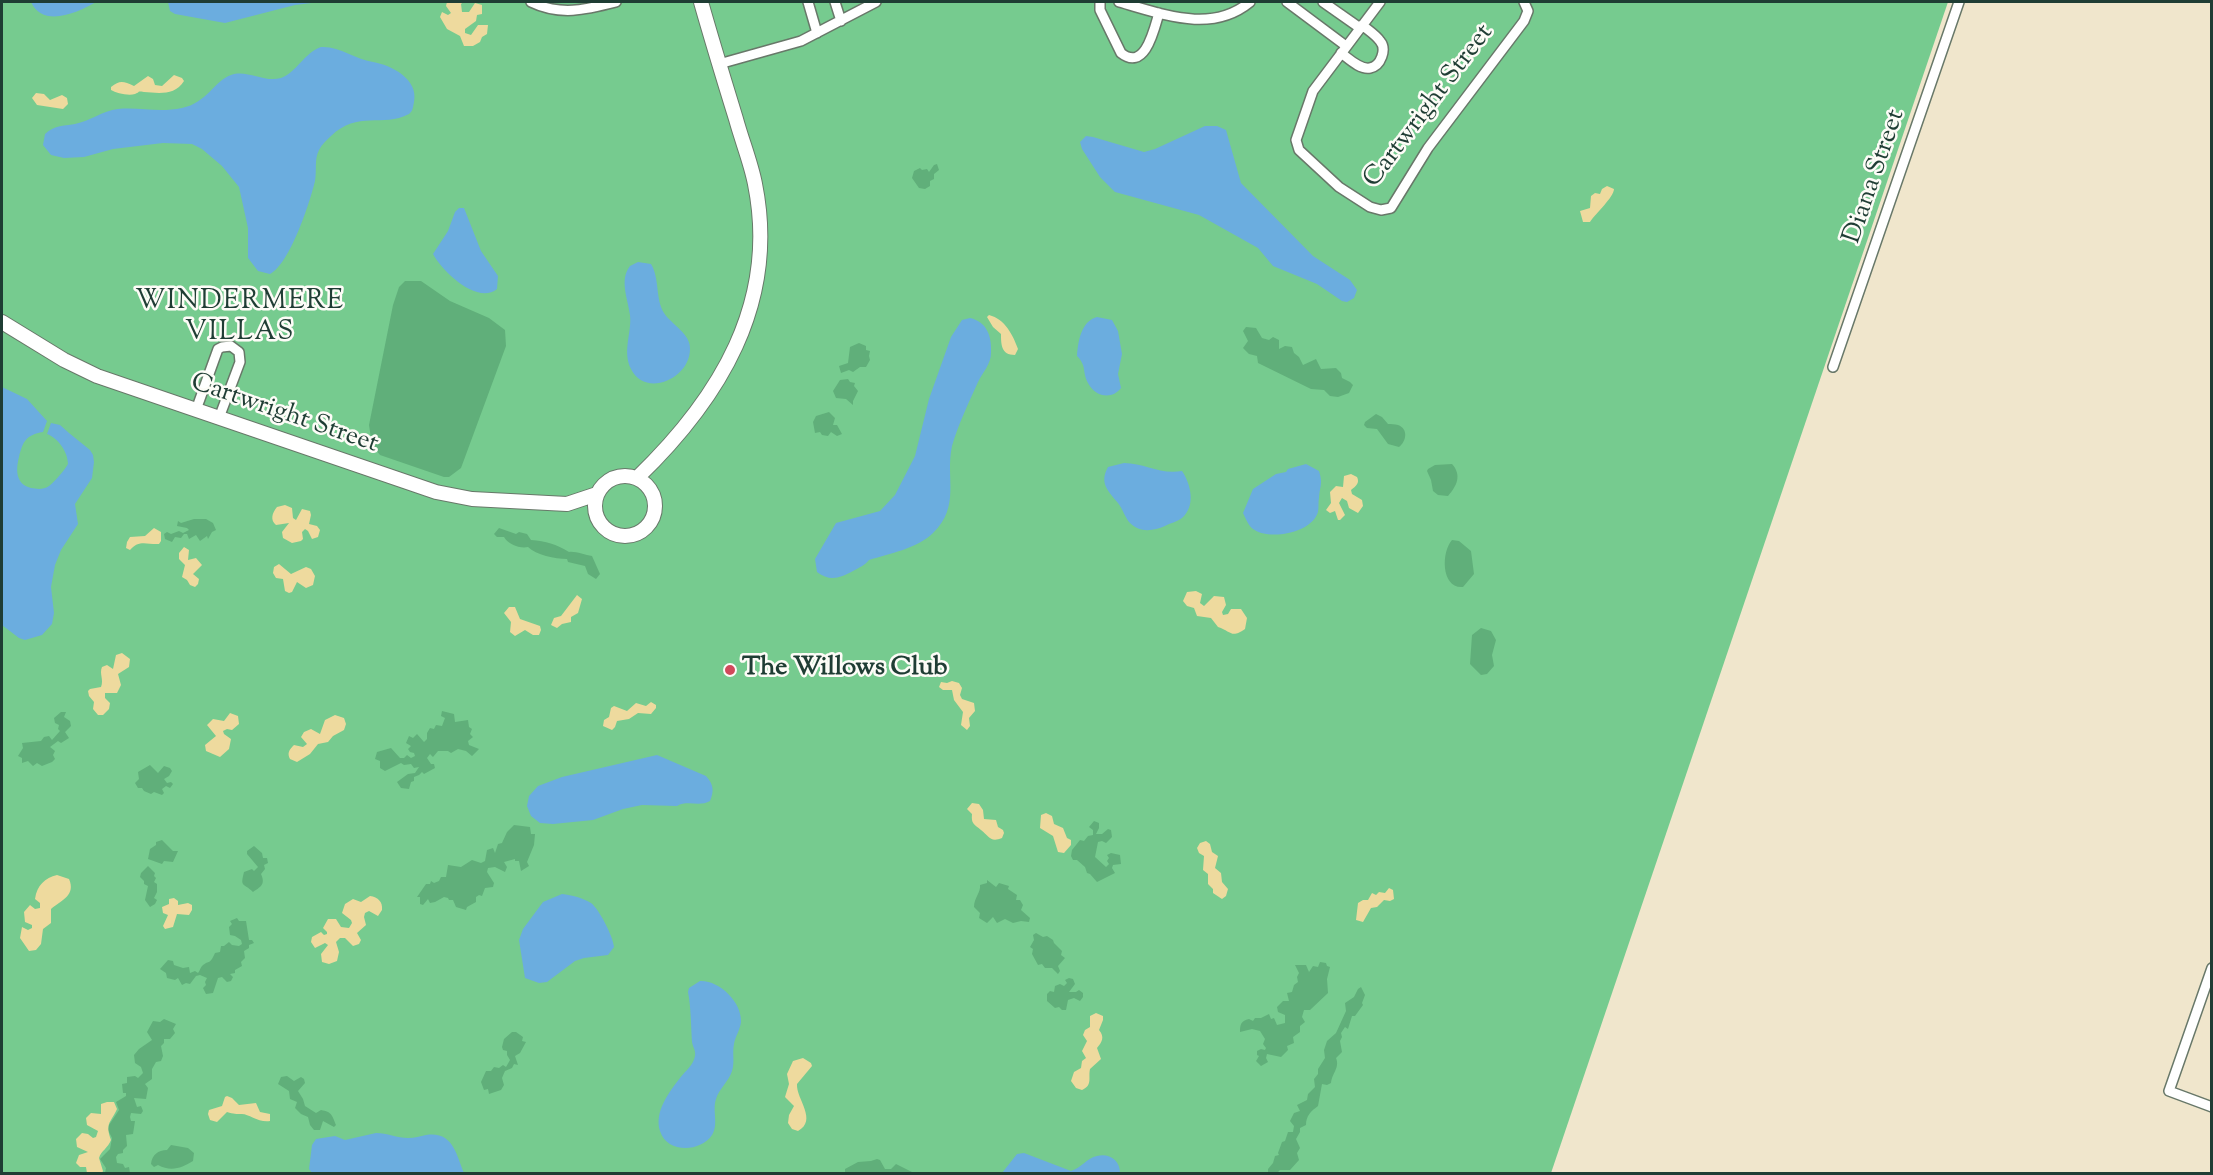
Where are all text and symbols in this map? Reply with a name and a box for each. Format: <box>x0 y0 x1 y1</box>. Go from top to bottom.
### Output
street label: Cartwright Street <box>1358 19 1502 195</box>
street label: Diana Street <box>1838 106 1914 248</box>
district label: WINDERMERE VILLAS <box>135 287 345 350</box>
street label: Cartwright Street <box>186 368 382 462</box>
place label: The Willows Club <box>742 654 948 686</box>
marker: The Willows Club <box>723 663 737 677</box>

